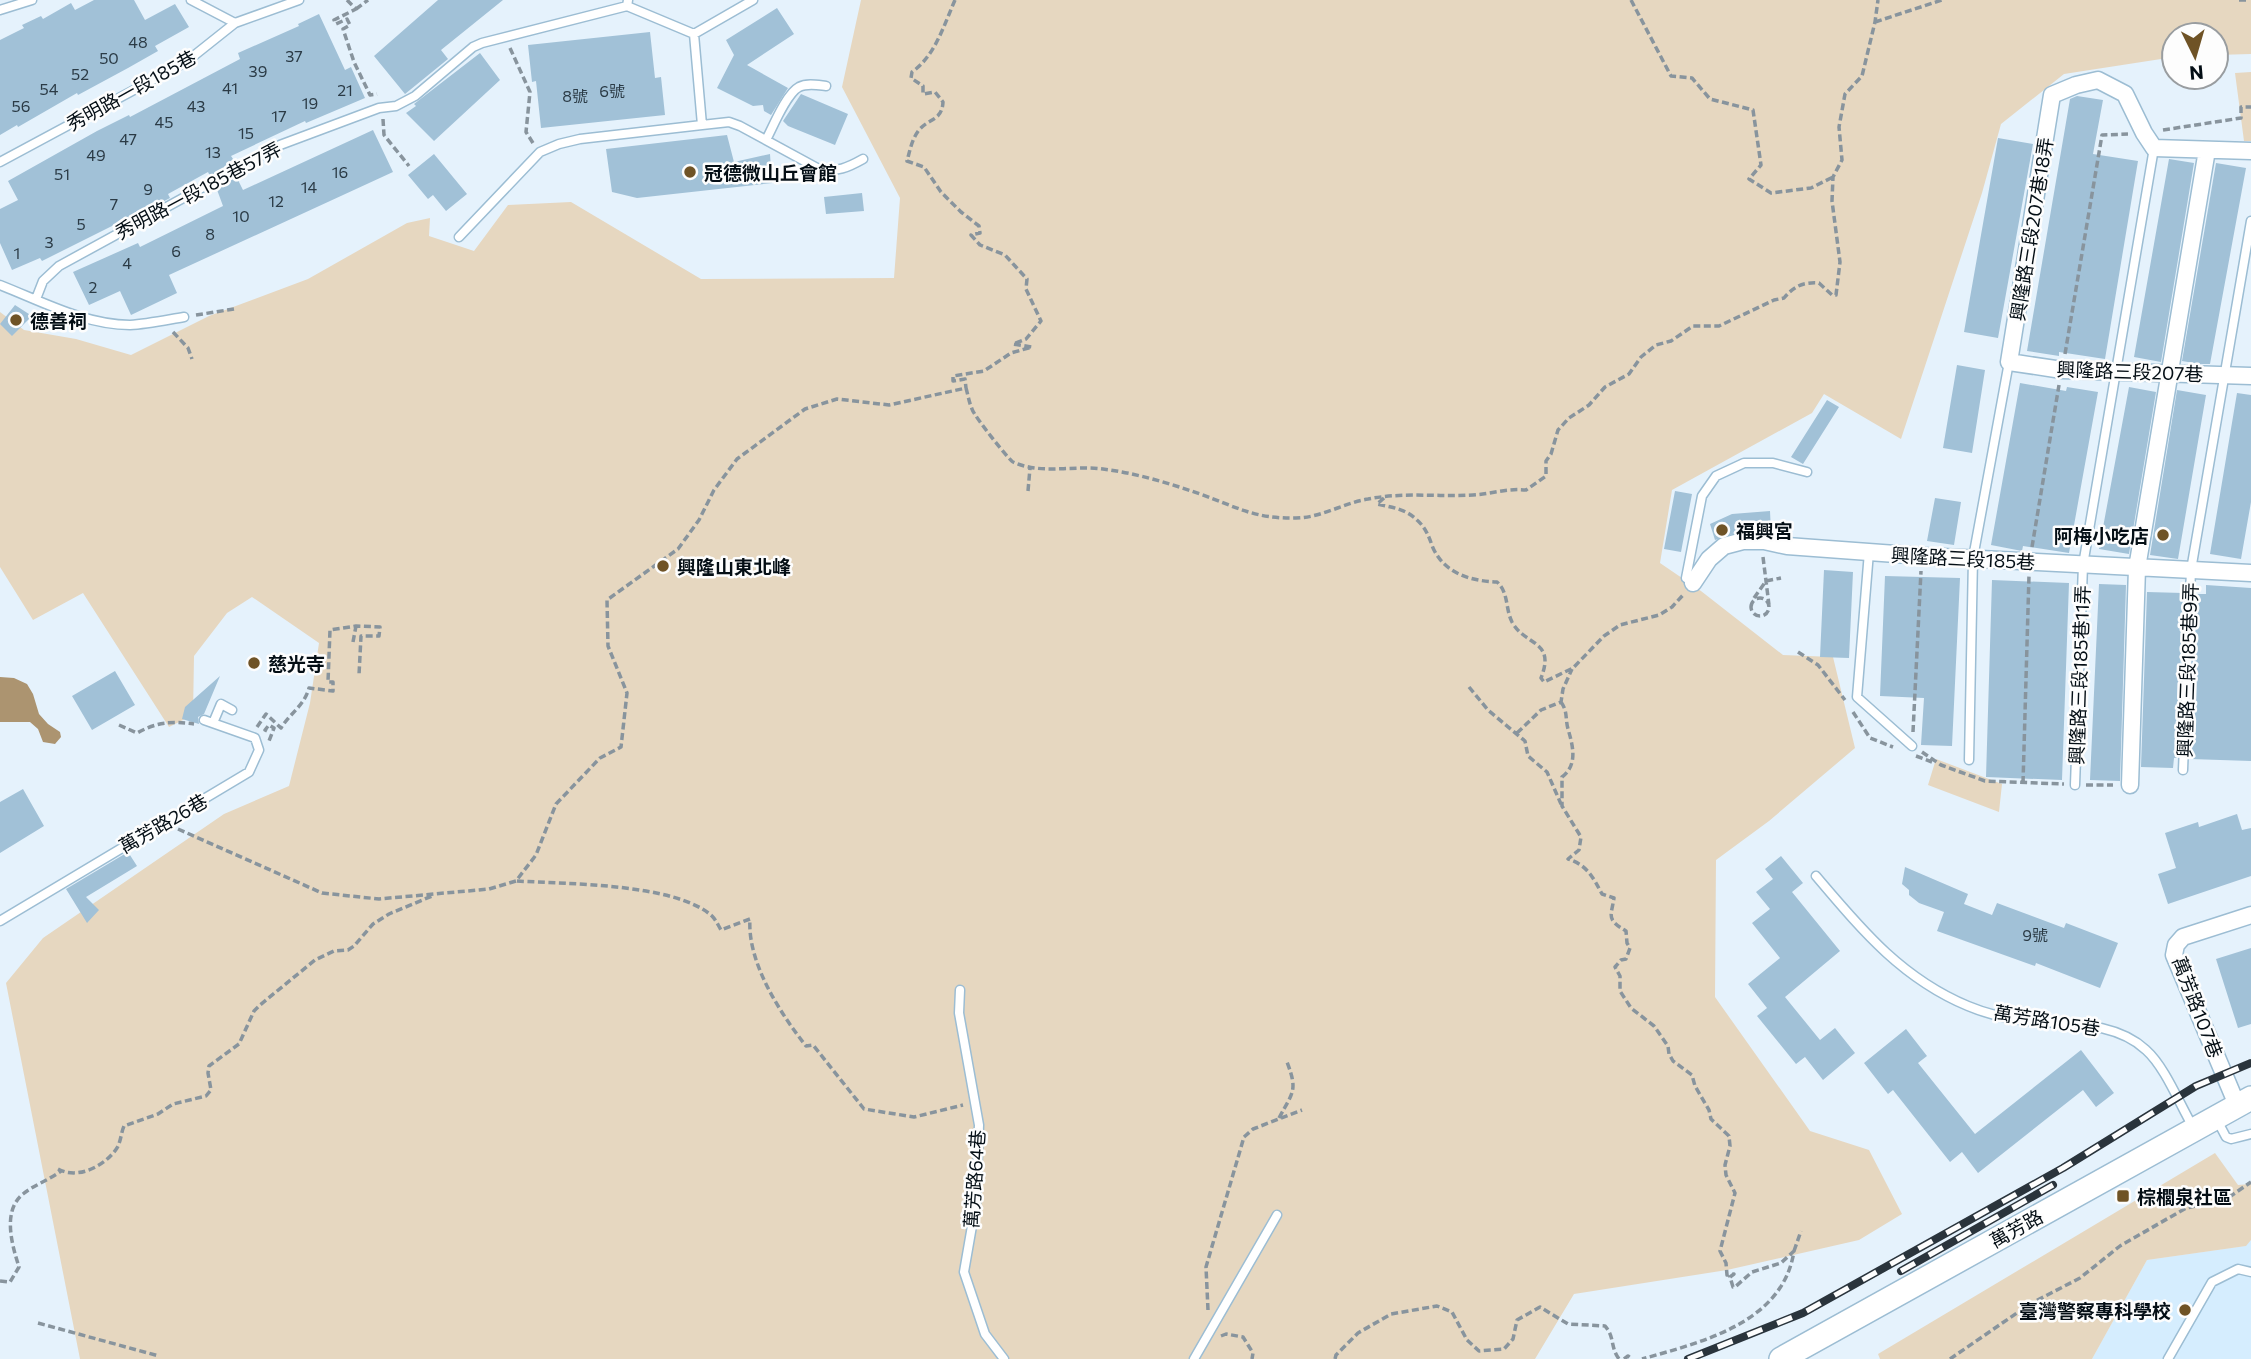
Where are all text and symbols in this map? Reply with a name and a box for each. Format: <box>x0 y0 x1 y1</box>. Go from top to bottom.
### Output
north arrow <box>2160 21 2230 91</box>
house number: 48 <box>128 32 148 51</box>
street label: 秀明路一段185巷 <box>62 45 200 135</box>
house number: 37 <box>285 46 303 65</box>
house number: 50 <box>99 48 119 67</box>
house number: 39 <box>249 61 267 80</box>
text: N <box>2188 61 2205 86</box>
house number: 52 <box>71 64 89 83</box>
house number: 41 <box>222 78 238 97</box>
house number: 54 <box>40 79 59 98</box>
house number: 21 <box>337 80 353 99</box>
house number: 6號 <box>599 81 625 100</box>
house number: 8號 <box>562 86 588 105</box>
house number: 19 <box>302 93 318 112</box>
house number: 56 <box>12 96 30 115</box>
house number: 43 <box>187 96 205 115</box>
house number: 17 <box>271 106 287 125</box>
house number: 45 <box>155 112 173 131</box>
house number: 15 <box>238 123 254 142</box>
house number: 47 <box>119 129 137 148</box>
street label: 興隆路三段207巷18弄 <box>2005 136 2057 322</box>
street label: 秀明路一段185巷57弄 <box>111 137 285 243</box>
house number: 13 <box>205 142 221 161</box>
house number: 49 <box>86 145 106 164</box>
place label: 冠德微山丘會館 <box>704 161 837 184</box>
house number: 16 <box>332 162 348 181</box>
house number: 51 <box>54 164 70 183</box>
marker: 冠德微山丘會館 <box>682 164 698 180</box>
house number: 14 <box>301 177 318 196</box>
house number: 9 <box>143 179 153 198</box>
house number: 12 <box>268 191 284 210</box>
house number: 7 <box>110 193 118 213</box>
house number: 10 <box>232 206 250 225</box>
house number: 5 <box>76 214 86 233</box>
house number: 8 <box>205 223 215 243</box>
house number: 3 <box>44 232 54 251</box>
house number: 6 <box>171 241 181 260</box>
house number: 1 <box>14 243 20 262</box>
house number: 4 <box>122 253 132 272</box>
house number: 2 <box>89 277 98 296</box>
place label: 德善祠 <box>30 309 87 332</box>
marker: 德善祠 <box>8 312 24 328</box>
street label: 興隆路三段207巷 <box>2056 357 2204 385</box>
place label: 福興宮 <box>1736 519 1793 542</box>
marker: 福興宮 <box>1714 522 1730 538</box>
place label: 阿梅小吃店 <box>2054 524 2149 547</box>
marker: 阿梅小吃店 <box>2155 527 2171 543</box>
street label: 興隆路三段185巷 <box>1890 543 2036 573</box>
place label: 興隆山東北峰 <box>677 555 791 578</box>
marker: 興隆山東北峰 <box>655 558 671 574</box>
street label: 興隆路三段185巷9弄 <box>2172 582 2202 758</box>
street label: 興隆路三段185巷11弄 <box>2064 585 2094 765</box>
place label: 慈光寺 <box>268 652 325 675</box>
marker: 慈光寺 <box>246 655 262 671</box>
street label: 萬芳路26巷 <box>115 789 211 857</box>
house number: 9號 <box>2022 925 2048 944</box>
street label: 萬芳路107巷 <box>2168 953 2228 1061</box>
street label: 萬芳路105巷 <box>1992 1000 2102 1040</box>
street label: 萬芳路64巷 <box>959 1129 989 1229</box>
place label: 棕櫚泉社區 <box>2137 1185 2232 1208</box>
marker: 棕櫚泉社區 <box>2115 1188 2131 1204</box>
street label: 萬芳路 <box>1985 1204 2047 1252</box>
place label: 臺灣警察專科學校 <box>2019 1299 2171 1322</box>
marker: 臺灣警察專科學校 <box>2177 1302 2193 1318</box>

